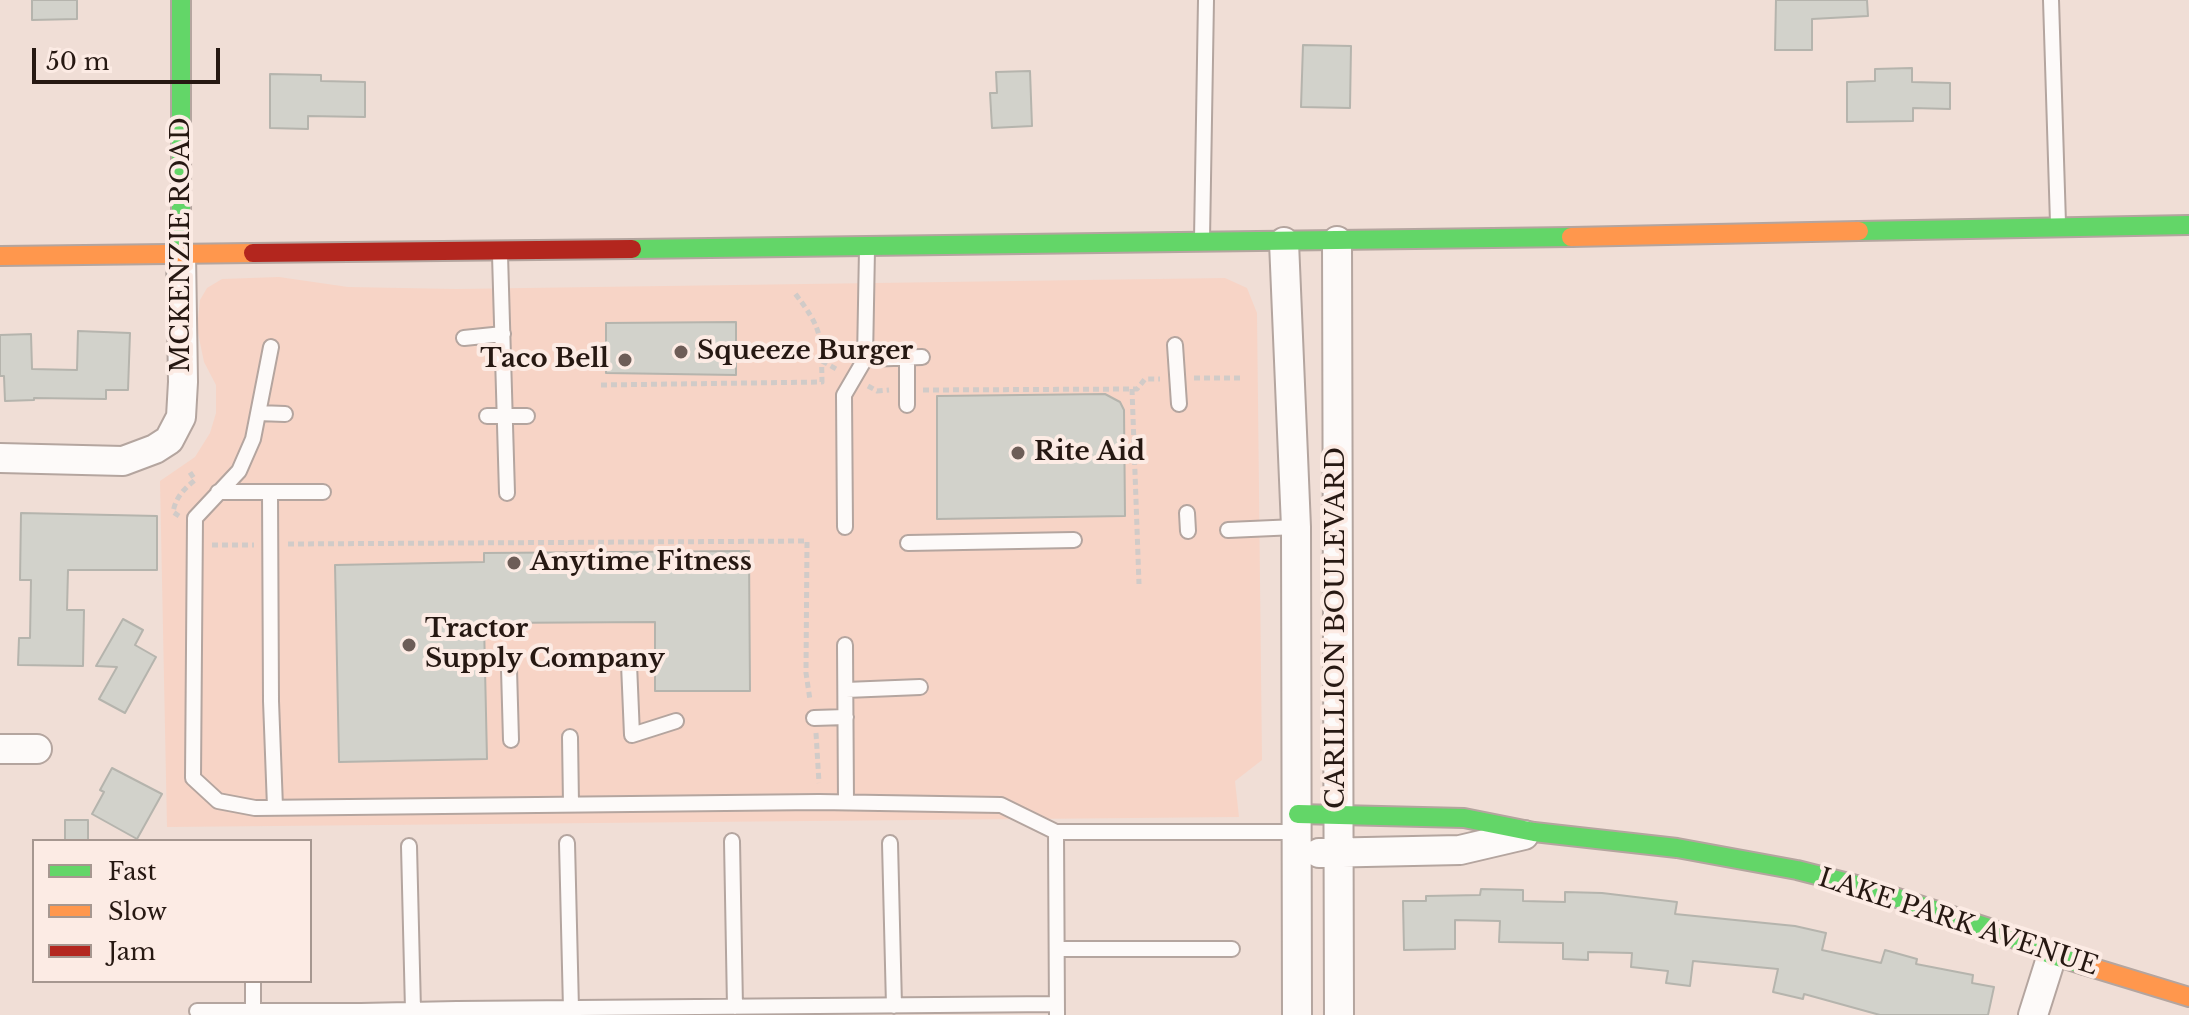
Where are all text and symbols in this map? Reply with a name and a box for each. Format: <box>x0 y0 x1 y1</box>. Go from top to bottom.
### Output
scale bar <box>36 32 224 82</box>
text: 50 m <box>46 47 109 76</box>
street label: MCKENZIE ROAD <box>166 117 198 373</box>
place label: Squeeze Burger <box>697 336 913 368</box>
marker: Squeeze Burger <box>672 343 690 361</box>
place label: Taco Bell <box>480 344 609 376</box>
marker: Taco Bell <box>616 351 634 369</box>
place label: Rite Aid <box>1034 437 1145 469</box>
marker: Rite Aid <box>1009 444 1027 462</box>
street label: CARILLION BOULEVARD <box>1321 447 1353 809</box>
place label: Anytime Fitness <box>530 547 752 579</box>
marker: Anytime Fitness <box>505 554 523 572</box>
place label: Tractor Supply Company <box>425 614 665 676</box>
marker: Tractor Supply Company <box>400 636 418 654</box>
legend <box>32 839 312 983</box>
text: Fast <box>108 857 156 886</box>
street label: LAKE PARK AVENUE <box>1814 863 2102 983</box>
text: Slow <box>108 897 167 926</box>
text: Jam <box>108 937 156 966</box>

